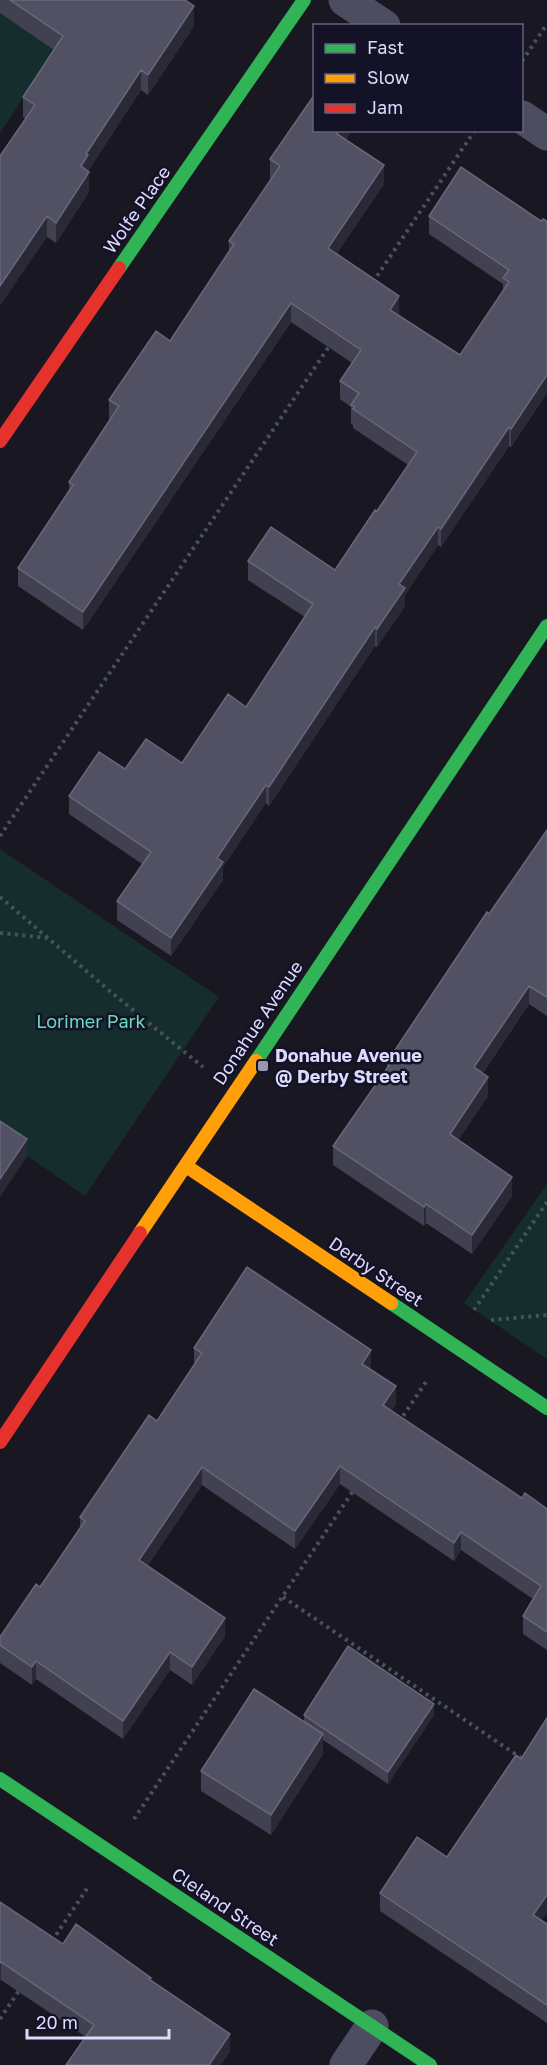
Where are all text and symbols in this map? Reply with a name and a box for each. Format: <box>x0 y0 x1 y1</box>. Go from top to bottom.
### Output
legend <box>313 24 523 132</box>
text: Fast <box>367 36 404 58</box>
text: Slow <box>367 66 410 88</box>
text: Jam <box>367 96 403 118</box>
street label: Wolfe Place <box>98 161 174 258</box>
street label: Donahue Avenue <box>207 956 307 1089</box>
park label: Lorimer Park <box>36 1010 146 1032</box>
place label: Donahue Avenue @ Derby Street <box>275 1044 422 1087</box>
marker: Donahue Avenue @ Derby Street <box>256 1059 270 1073</box>
street label: Derby Street <box>325 1232 428 1311</box>
street label: Cleland Street <box>168 1862 283 1950</box>
scale bar <box>27 2002 170 2040</box>
text: 20 m <box>36 2011 78 2033</box>

